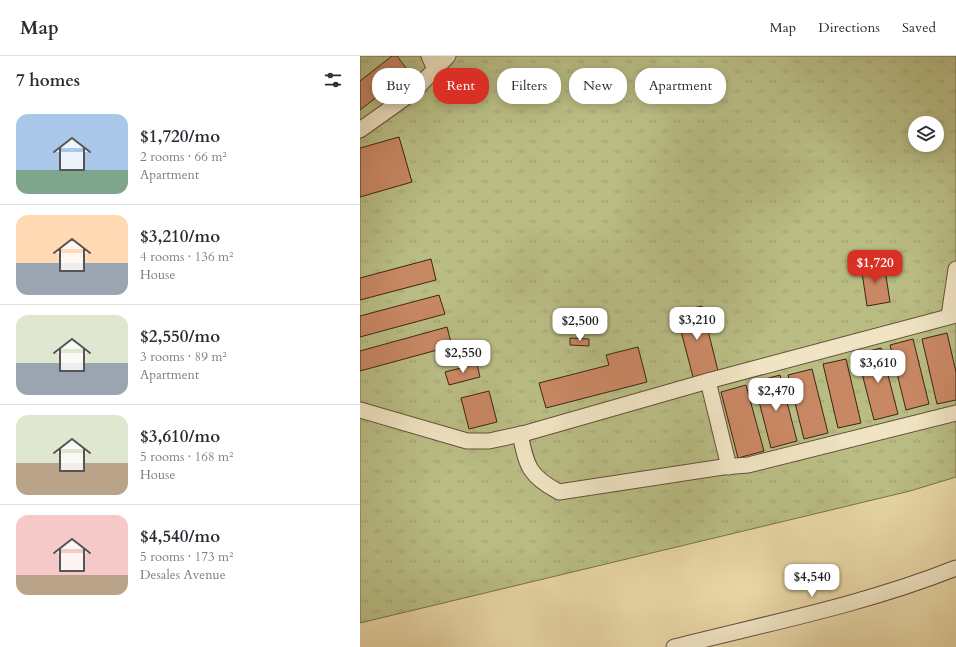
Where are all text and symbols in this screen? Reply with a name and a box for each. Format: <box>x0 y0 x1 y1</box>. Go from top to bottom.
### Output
text: Map <box>20 15 59 41</box>
text: Map <box>770 18 796 37</box>
text: Directions <box>818 18 880 37</box>
text: Saved <box>902 18 936 37</box>
chip: Buy <box>372 68 425 104</box>
chip: Rent <box>433 68 489 104</box>
chip: Filters <box>497 68 561 104</box>
chip: New <box>569 68 627 104</box>
chip: Apartment <box>635 68 726 104</box>
text: 7 homes <box>16 69 80 92</box>
icon: filters <box>322 69 344 91</box>
map controls <box>908 116 944 152</box>
button: layers <box>908 116 944 152</box>
text: $1,720/mo <box>140 125 220 148</box>
icon: home <box>48 130 96 178</box>
text: 2 rooms · 66 m² <box>140 148 227 166</box>
text: Apartment <box>140 166 199 184</box>
text: $3,210/mo <box>140 225 220 248</box>
icon: home <box>48 231 96 279</box>
text: 4 rooms · 136 m² <box>140 248 233 266</box>
pin: $1,720 <box>842 250 908 284</box>
text: $1,720 <box>856 254 894 272</box>
text: House <box>140 266 175 284</box>
pin: $3,210 <box>664 307 730 341</box>
pin: $2,500 <box>547 308 613 342</box>
text: $3,210 <box>678 311 716 329</box>
text: $2,500 <box>561 312 599 330</box>
text: $2,550/mo <box>140 325 220 348</box>
icon: home <box>48 331 96 379</box>
pin: $2,550 <box>430 340 496 374</box>
text: $2,550 <box>444 344 482 362</box>
text: 3 rooms · 89 m² <box>140 348 227 366</box>
pin: $3,610 <box>845 350 911 384</box>
text: $3,610 <box>859 354 897 372</box>
text: Apartment <box>140 366 199 384</box>
pin: $2,470 <box>743 378 809 412</box>
text: $2,470 <box>757 382 795 400</box>
text: $3,610/mo <box>140 425 220 448</box>
icon: home <box>48 431 96 479</box>
text: 5 rooms · 168 m² <box>140 448 233 466</box>
text: House <box>140 466 175 484</box>
text: $4,540/mo <box>140 525 220 548</box>
icon: home <box>48 531 96 579</box>
text: 5 rooms · 173 m² <box>140 548 233 566</box>
pin: $4,540 <box>779 564 845 598</box>
text: Desales Avenue <box>140 566 226 584</box>
text: $4,540 <box>793 568 831 586</box>

